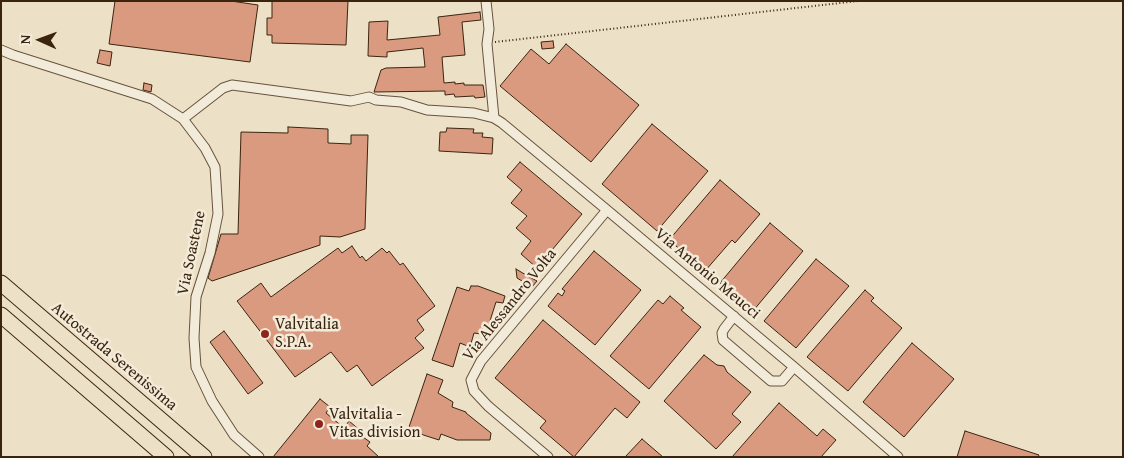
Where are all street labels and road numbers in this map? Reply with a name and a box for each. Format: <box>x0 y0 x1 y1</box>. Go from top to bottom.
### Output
street label: Via Soastene <box>174 209 210 297</box>
street label: Via Antonio Meucci <box>650 224 764 324</box>
street label: Via Alessandro Volta <box>459 245 561 365</box>
street label: Autostrada Serenissima <box>47 299 181 415</box>

